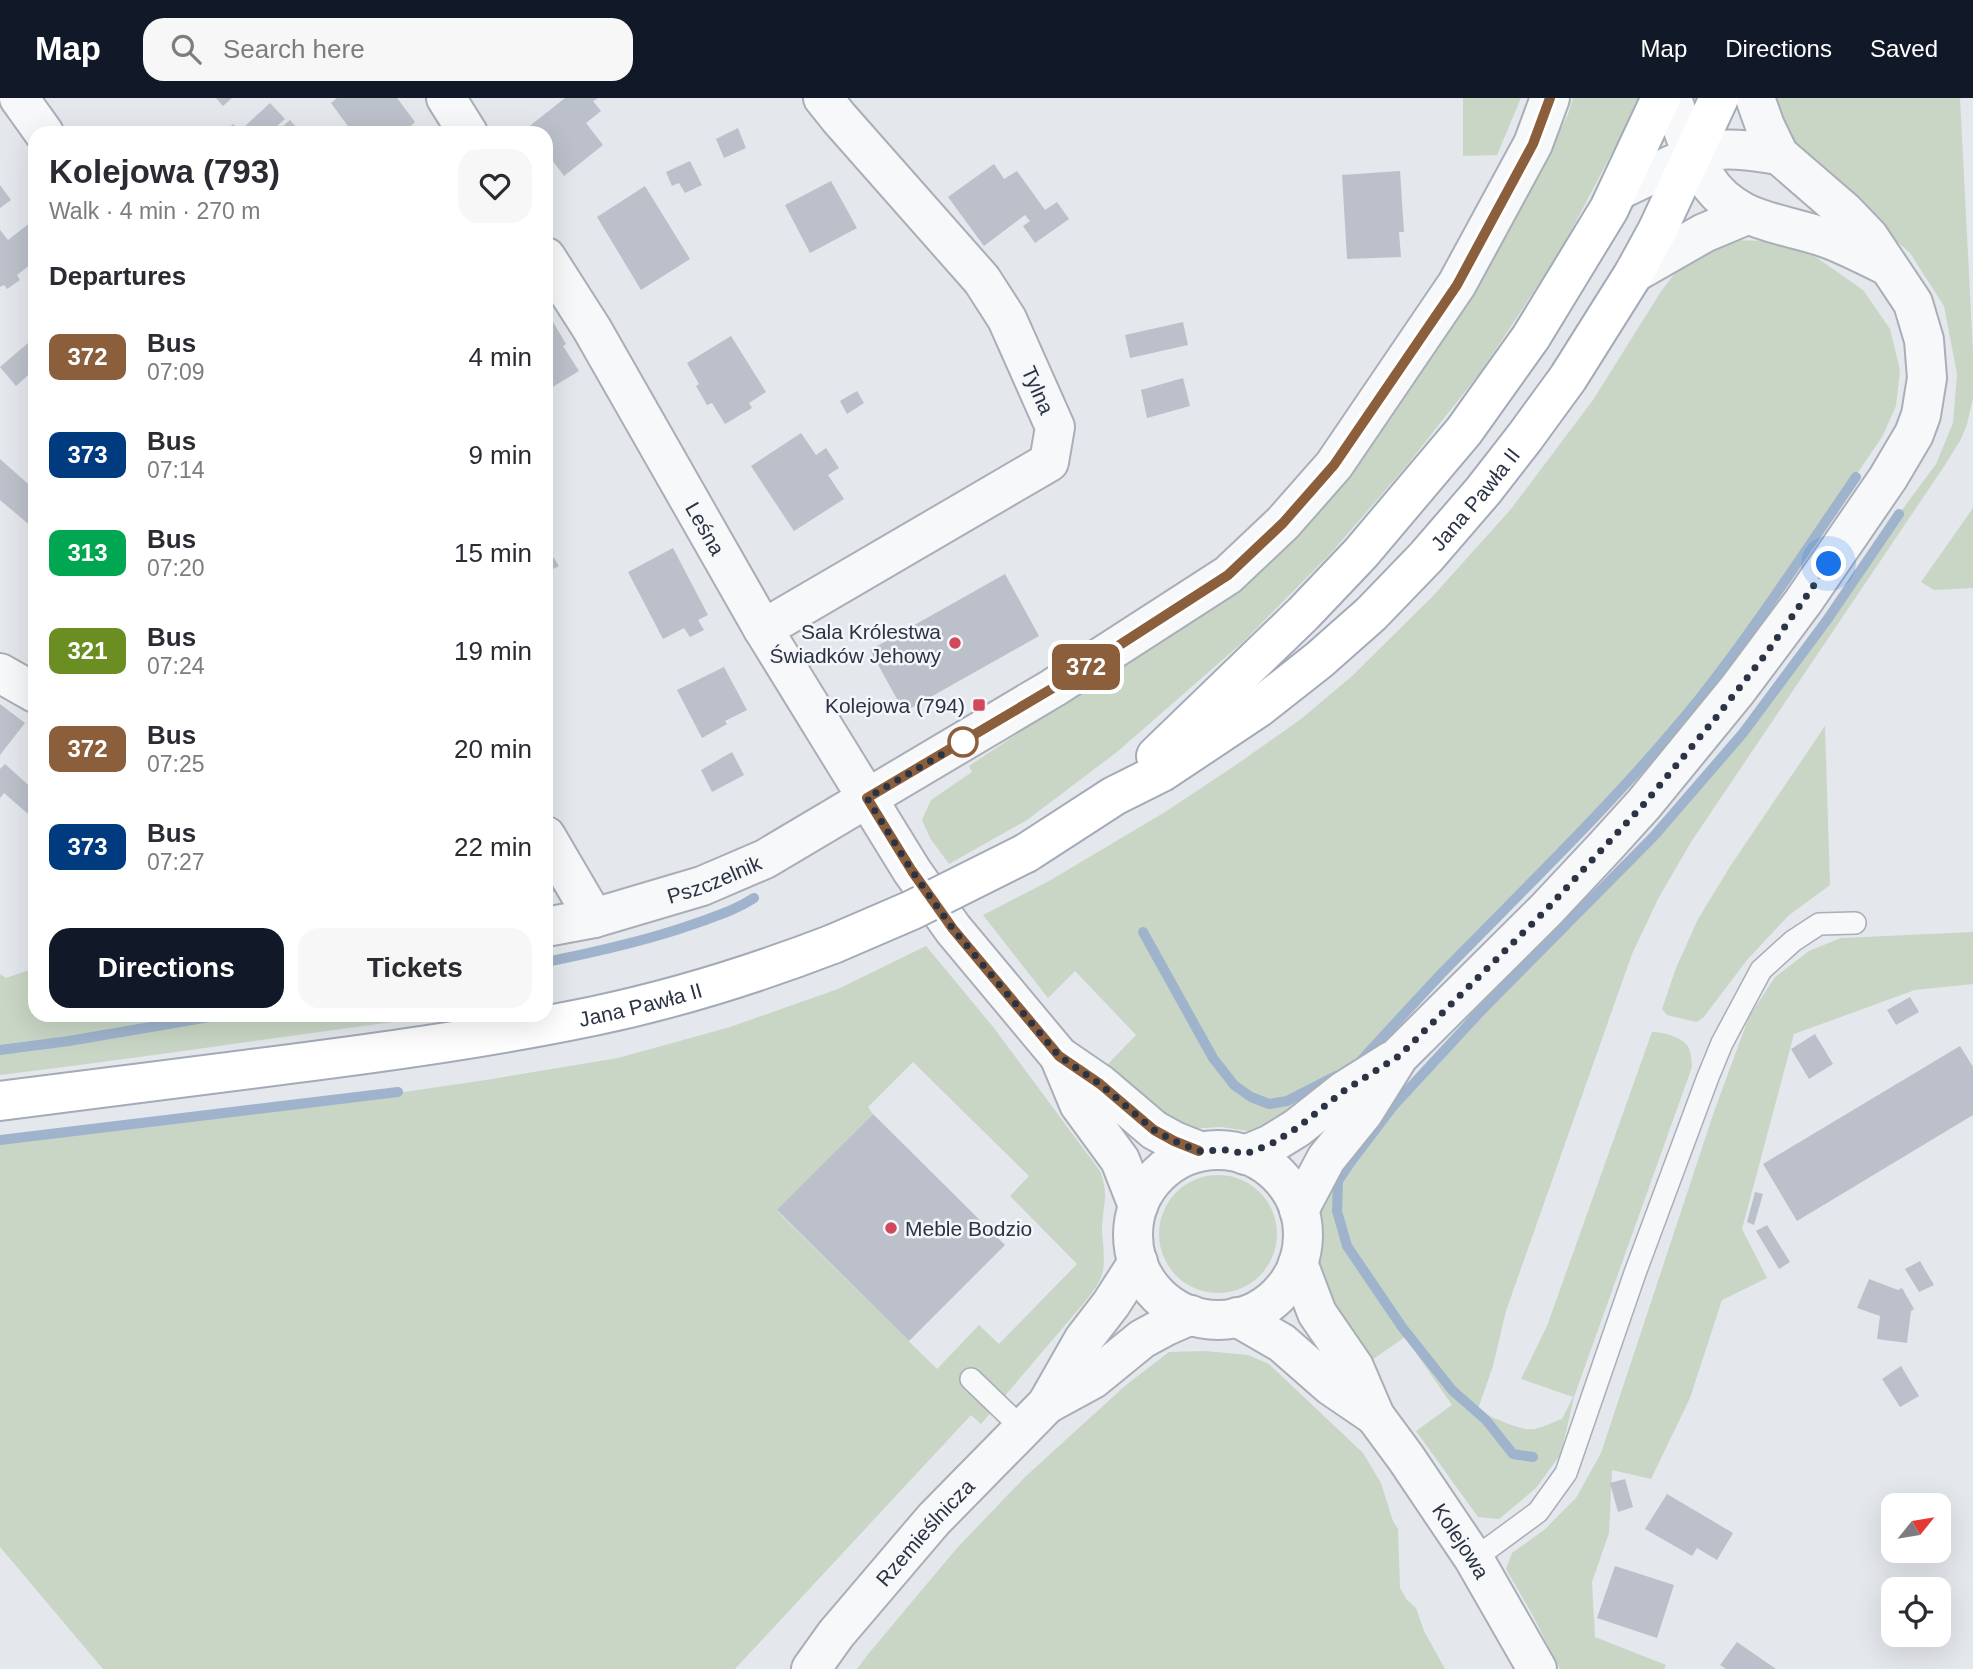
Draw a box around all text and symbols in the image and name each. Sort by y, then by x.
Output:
search box [143,18,633,81]
text: Map [35,30,101,67]
icon: search [167,30,205,68]
text: Search here [223,34,365,64]
text: Map [1641,35,1687,62]
text: Directions [1725,35,1832,62]
text: Saved [1870,35,1938,62]
button: heart [458,149,532,223]
text: Kolejowa (793) [49,153,280,190]
text: Walk · 4 min · 270 m [49,198,260,224]
text: Departures [49,261,186,291]
text: Bus [147,328,196,358]
text: 4 min [468,342,532,372]
text: 372 [67,343,108,370]
text: 07:09 [147,359,205,385]
street label: Tylna [1017,362,1059,418]
text: Bus [147,426,196,456]
text: 9 min [468,440,532,470]
text: 373 [67,441,108,468]
street label: Jana Pawła II [1426,443,1524,555]
text: 07:14 [147,457,205,483]
street label: Leśna [682,498,730,559]
text: Bus [147,524,196,554]
text: 15 min [454,538,532,568]
text: 313 [67,539,108,566]
your location [1811,546,1846,581]
text: 07:20 [147,555,205,581]
place label: Sala Królestwa Świadków Jehowy [769,620,941,667]
text: Bus [147,622,196,652]
marker: Sala Królestwa Świadków Jehowy [947,635,963,651]
text: 19 min [454,636,532,666]
text: 321 [67,637,108,664]
line badge: 372 [1046,644,1126,690]
text: 07:24 [147,653,205,679]
text: 372 [1066,653,1106,680]
place label: Kolejowa (794) [825,694,965,717]
marker: Kolejowa (794) [971,697,987,713]
text: Bus [147,720,196,750]
unlabelled marker [948,727,978,757]
text: 20 min [454,734,532,764]
text: 372 [67,735,108,762]
text: 07:25 [147,751,205,777]
text: Bus [147,818,196,848]
text: 22 min [454,832,532,862]
text: 373 [67,833,108,860]
text: 07:27 [147,849,205,875]
street label: Pszczelnik [664,850,765,907]
button: Directions [49,928,284,1008]
button: Tickets [298,928,532,1008]
street label: Jana Pawła II [577,978,705,1030]
place label: Meble Bodzio [905,1217,1032,1240]
marker: Meble Bodzio [883,1220,899,1236]
street label: Rzemieślnicza [871,1474,979,1590]
north arrow [1881,1493,1951,1563]
map controls [1881,1493,1951,1647]
street label: Kolejowa [1428,1499,1494,1583]
button: locate [1881,1577,1951,1647]

